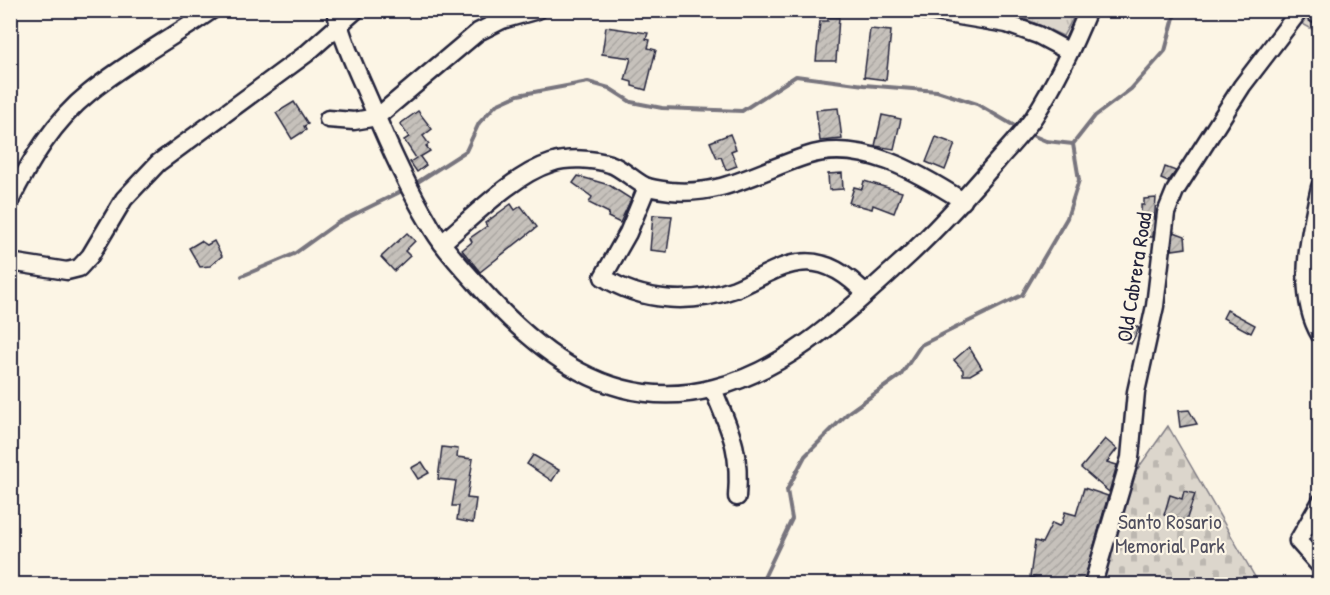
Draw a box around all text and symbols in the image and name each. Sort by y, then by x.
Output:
street label: Old Cabrera Road [1109,210,1159,344]
park label: Santo Rosario Memorial Park [1115,507,1225,560]

